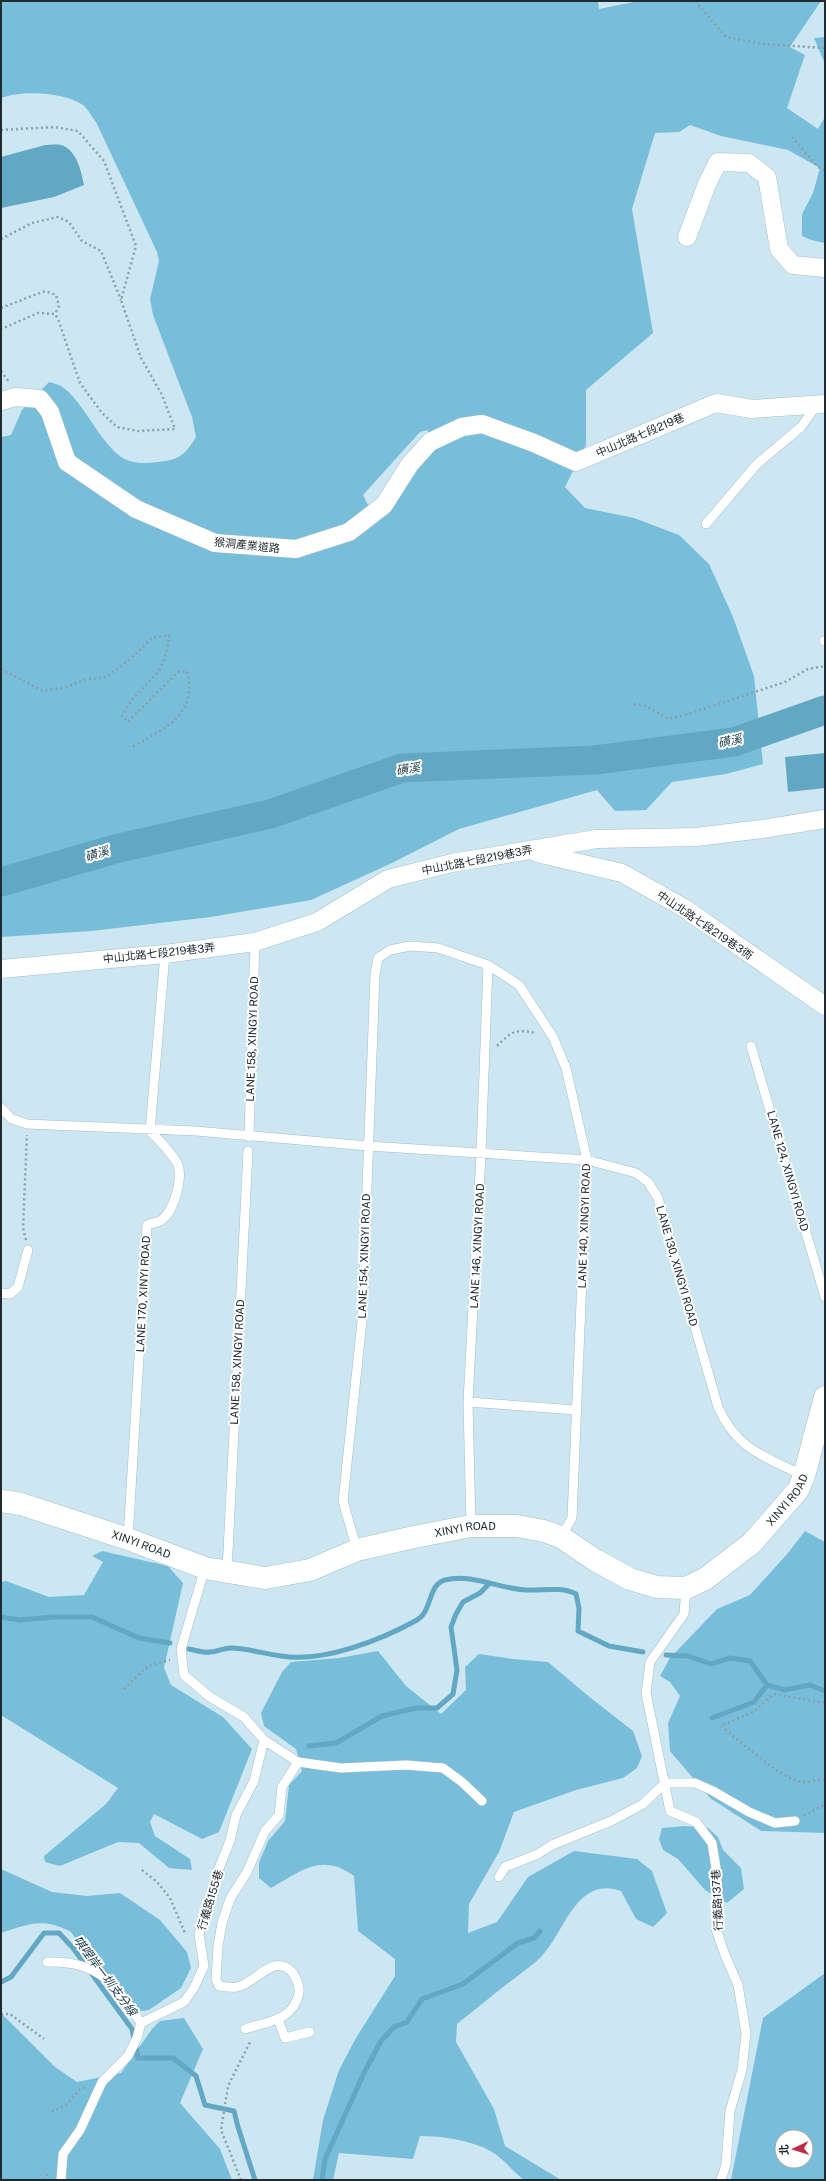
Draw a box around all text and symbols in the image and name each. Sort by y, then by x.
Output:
street label: 中山北路七段219巷 [594,411,686,459]
street label: 猴洞產業道路 [214,536,280,554]
water label: 磺溪 [717,731,745,750]
water label: 磺溪 [395,760,423,778]
water label: 磺溪 [84,843,112,864]
street label: 中山北路七段219巷3弄 [420,843,534,877]
street label: 中山北路七段219巷3衖 [655,888,755,962]
street label: 中山北路七段219巷3弄 [102,941,216,965]
street label: LANE 158, XINGYI ROAD [244,976,260,1102]
street label: LANE 124, XINGYI ROAD [765,1109,811,1233]
street label: LANE 140, XINGYI ROAD [576,1163,592,1289]
street label: LANE 146, XINGYI ROAD [468,1183,486,1309]
street label: LANE 154, XINGYI ROAD [356,1193,372,1319]
street label: LANE 130, XINGYI ROAD [654,1204,700,1328]
street label: LANE 170, XINYI ROAD [134,1235,152,1353]
street label: LANE 158, XINGYI ROAD [228,1299,246,1425]
street label: XINYI ROAD [764,1472,810,1528]
street label: XINYI ROAD [433,1520,496,1539]
street label: XINYI ROAD [110,1528,173,1561]
street label: 行義路155巷 [195,1868,225,1932]
street label: 行義路137巷 [709,1869,725,1931]
water label: 唭哩岸一圳支分線 [71,1933,141,2020]
north arrow [774,2129,814,2169]
text: 北 [778,2144,790,2156]

